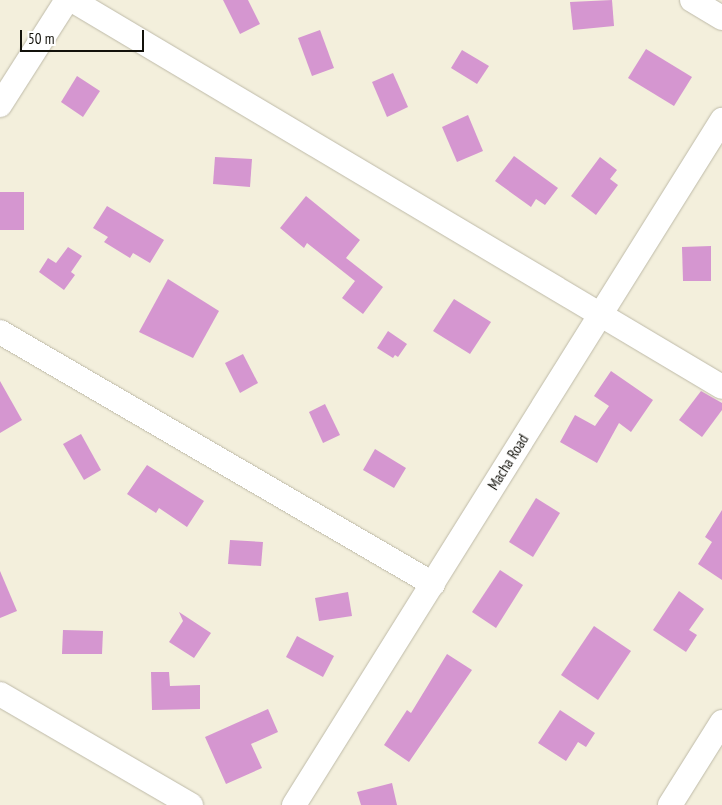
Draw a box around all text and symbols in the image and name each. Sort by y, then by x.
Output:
scale bar [22,20,146,52]
text: 50 m [28,29,54,48]
street label: Macha Road [484,431,532,493]

